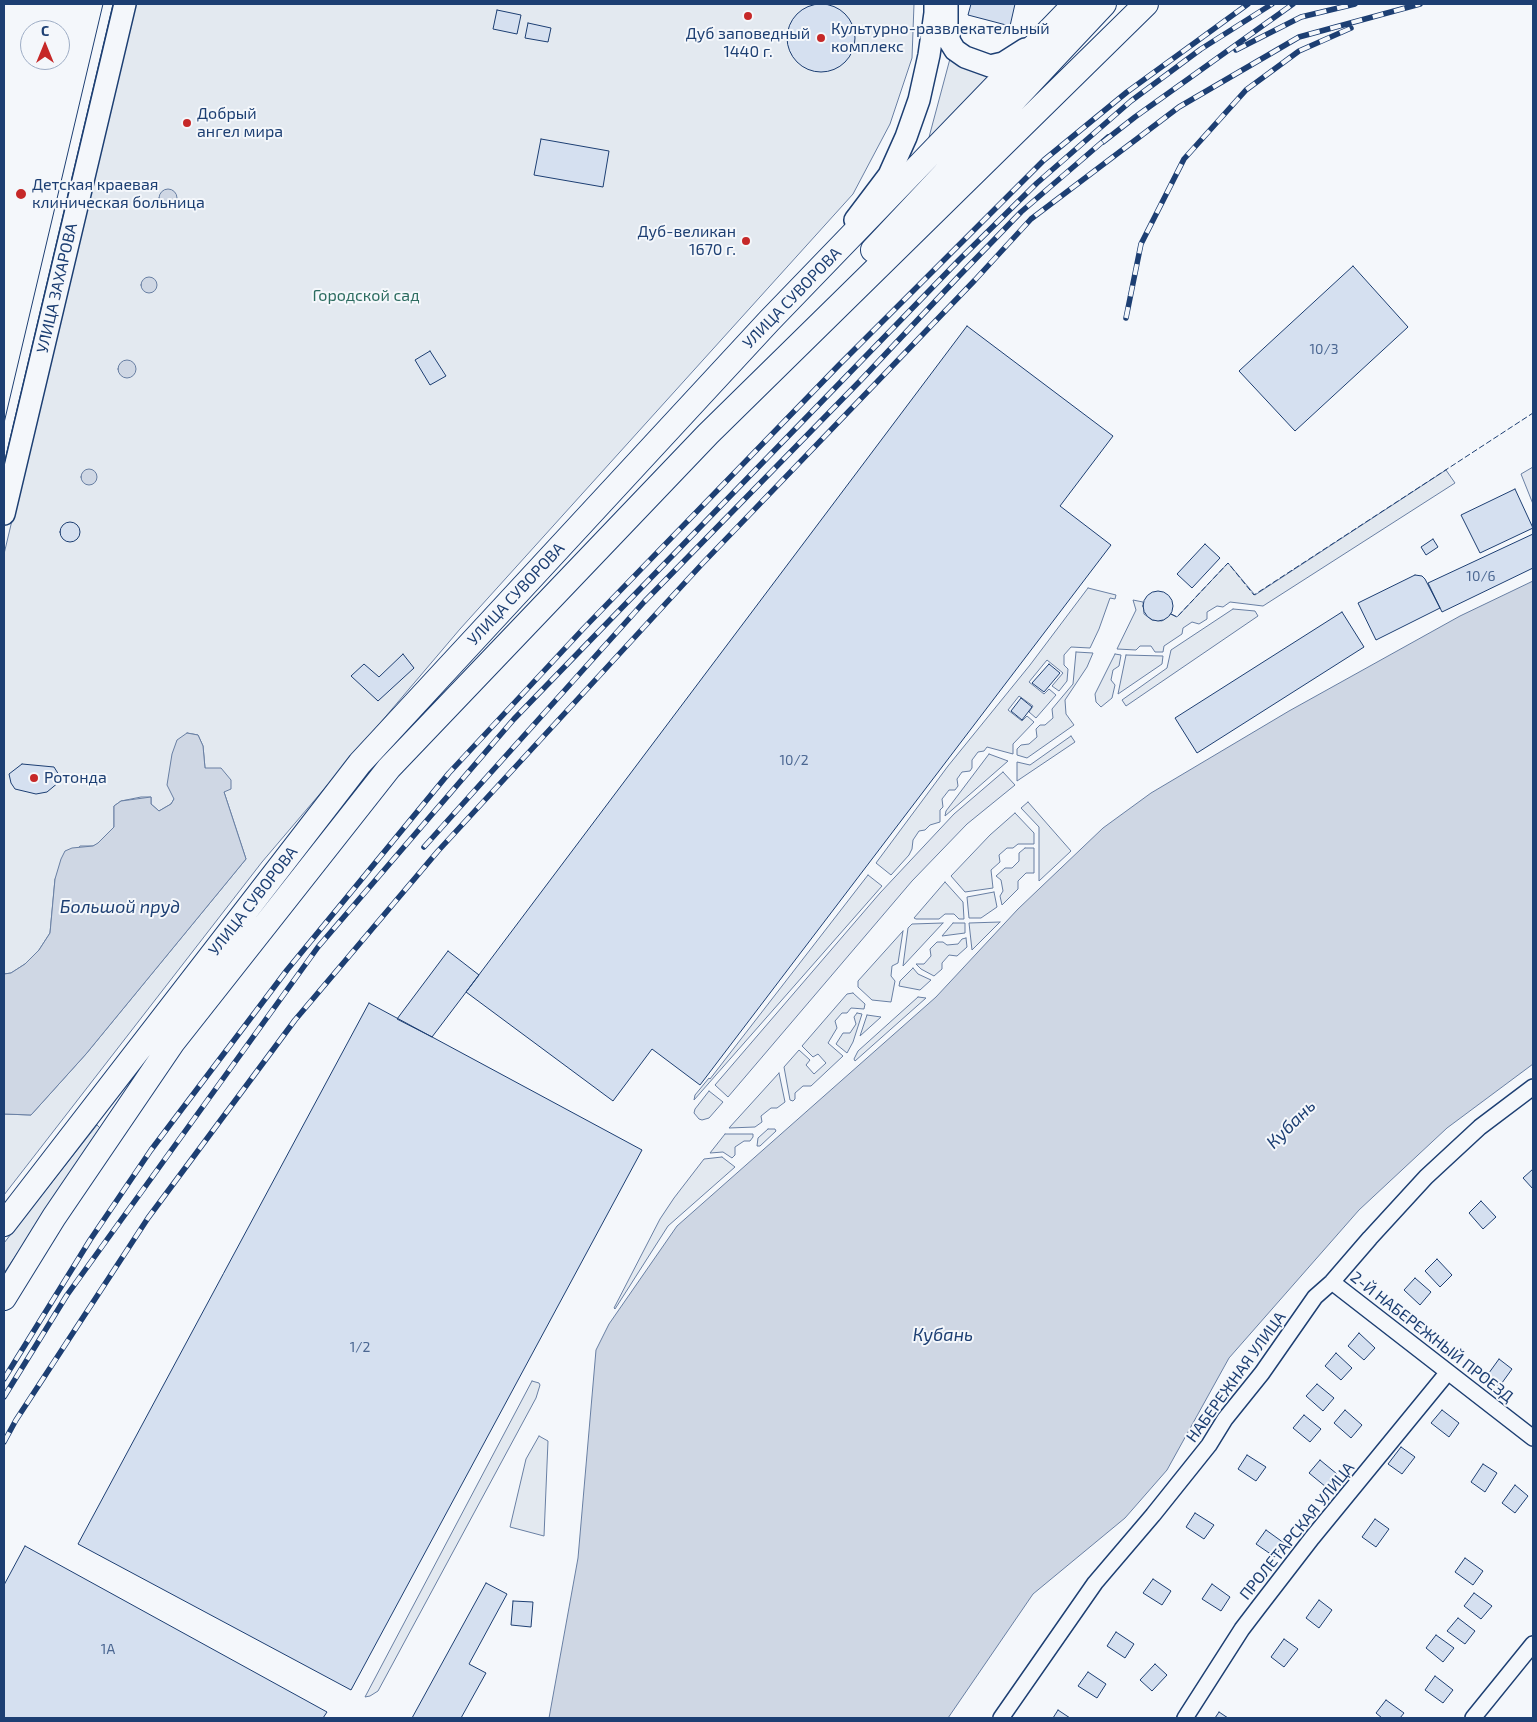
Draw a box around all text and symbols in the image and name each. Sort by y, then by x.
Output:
marker: Дуб заповедный 1440 г. [742,10,754,22]
place label: Культурно-развлекательный комплекс [831,19,1050,57]
north arrow [20,20,70,70]
text: С [41,22,49,39]
place label: Дуб заповедный 1440 г. [686,24,810,62]
marker: Культурно-развлекательный комплекс [815,32,827,44]
place label: Добрый ангел мира [197,104,283,142]
marker: Добрый ангел мира [181,117,193,129]
place label: Детская краевая клиническая больница [32,175,205,213]
marker: Детская краевая клиническая больница [14,187,28,201]
street label: УЛИЦА ЗАХАРОВА [33,221,81,355]
place label: Дуб-великан 1670 г. [638,222,736,260]
marker: Дуб-великан 1670 г. [740,235,752,247]
street label: УЛИЦА СУВОРОВА [739,243,845,353]
park label: Городской сад [312,286,420,306]
house number: 10/3 [1309,341,1339,357]
street label: УЛИЦА СУВОРОВА [464,539,568,649]
house number: 10/6 [1466,568,1496,584]
house number: 10/2 [779,752,809,768]
place label: Ротонда [44,768,107,788]
marker: Ротонда [28,772,40,784]
street label: УЛИЦА СУВОРОВА [204,843,302,959]
water label: Большой пруд [60,896,180,918]
water label: Кубань [1262,1095,1320,1153]
street label: 2-Й НАБЕРЕЖНЫЙ ПРОЕЗД [1347,1267,1517,1407]
street label: НАБЕРЕЖНАЯ УЛИЦА [1182,1308,1290,1446]
water label: Кубань [913,1324,973,1346]
house number: 1/2 [350,1339,370,1355]
street label: ПРОЛЕТАРСКАЯ УЛИЦА [1236,1458,1358,1604]
house number: 1А [101,1641,115,1657]

